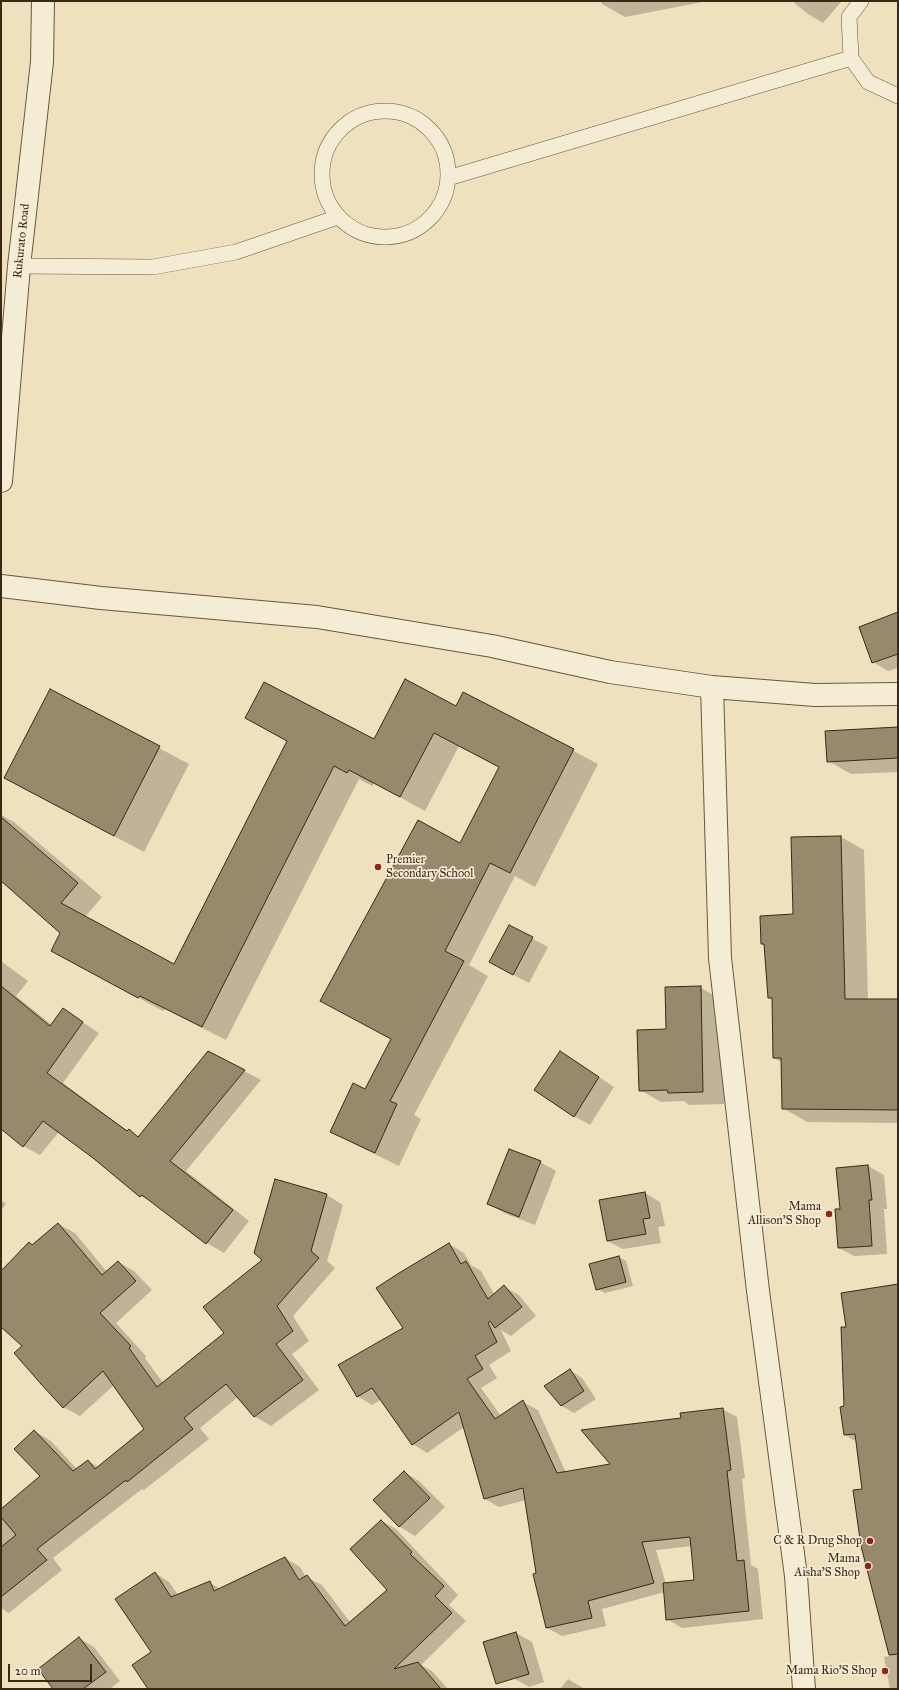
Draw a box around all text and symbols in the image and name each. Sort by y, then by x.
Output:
street label: Rukurato Road [11,203,33,279]
place label: Premier Secondary School [386,853,473,881]
marker: Premier Secondary School [373,862,383,872]
place label: Mama Allison'S Shop [748,1200,821,1228]
marker: Mama Allison'S Shop [824,1209,834,1219]
place label: C & R Drug Shop [773,1534,862,1548]
marker: C & R Drug Shop [865,1536,875,1546]
place label: Mama Aisha'S Shop [794,1552,860,1580]
marker: Mama Aisha'S Shop [863,1561,873,1571]
scale bar [10,1656,94,1682]
text: 20 m [15,1664,41,1678]
place label: Mama Rio'S Shop [786,1664,877,1678]
marker: Mama Rio'S Shop [880,1666,890,1676]

